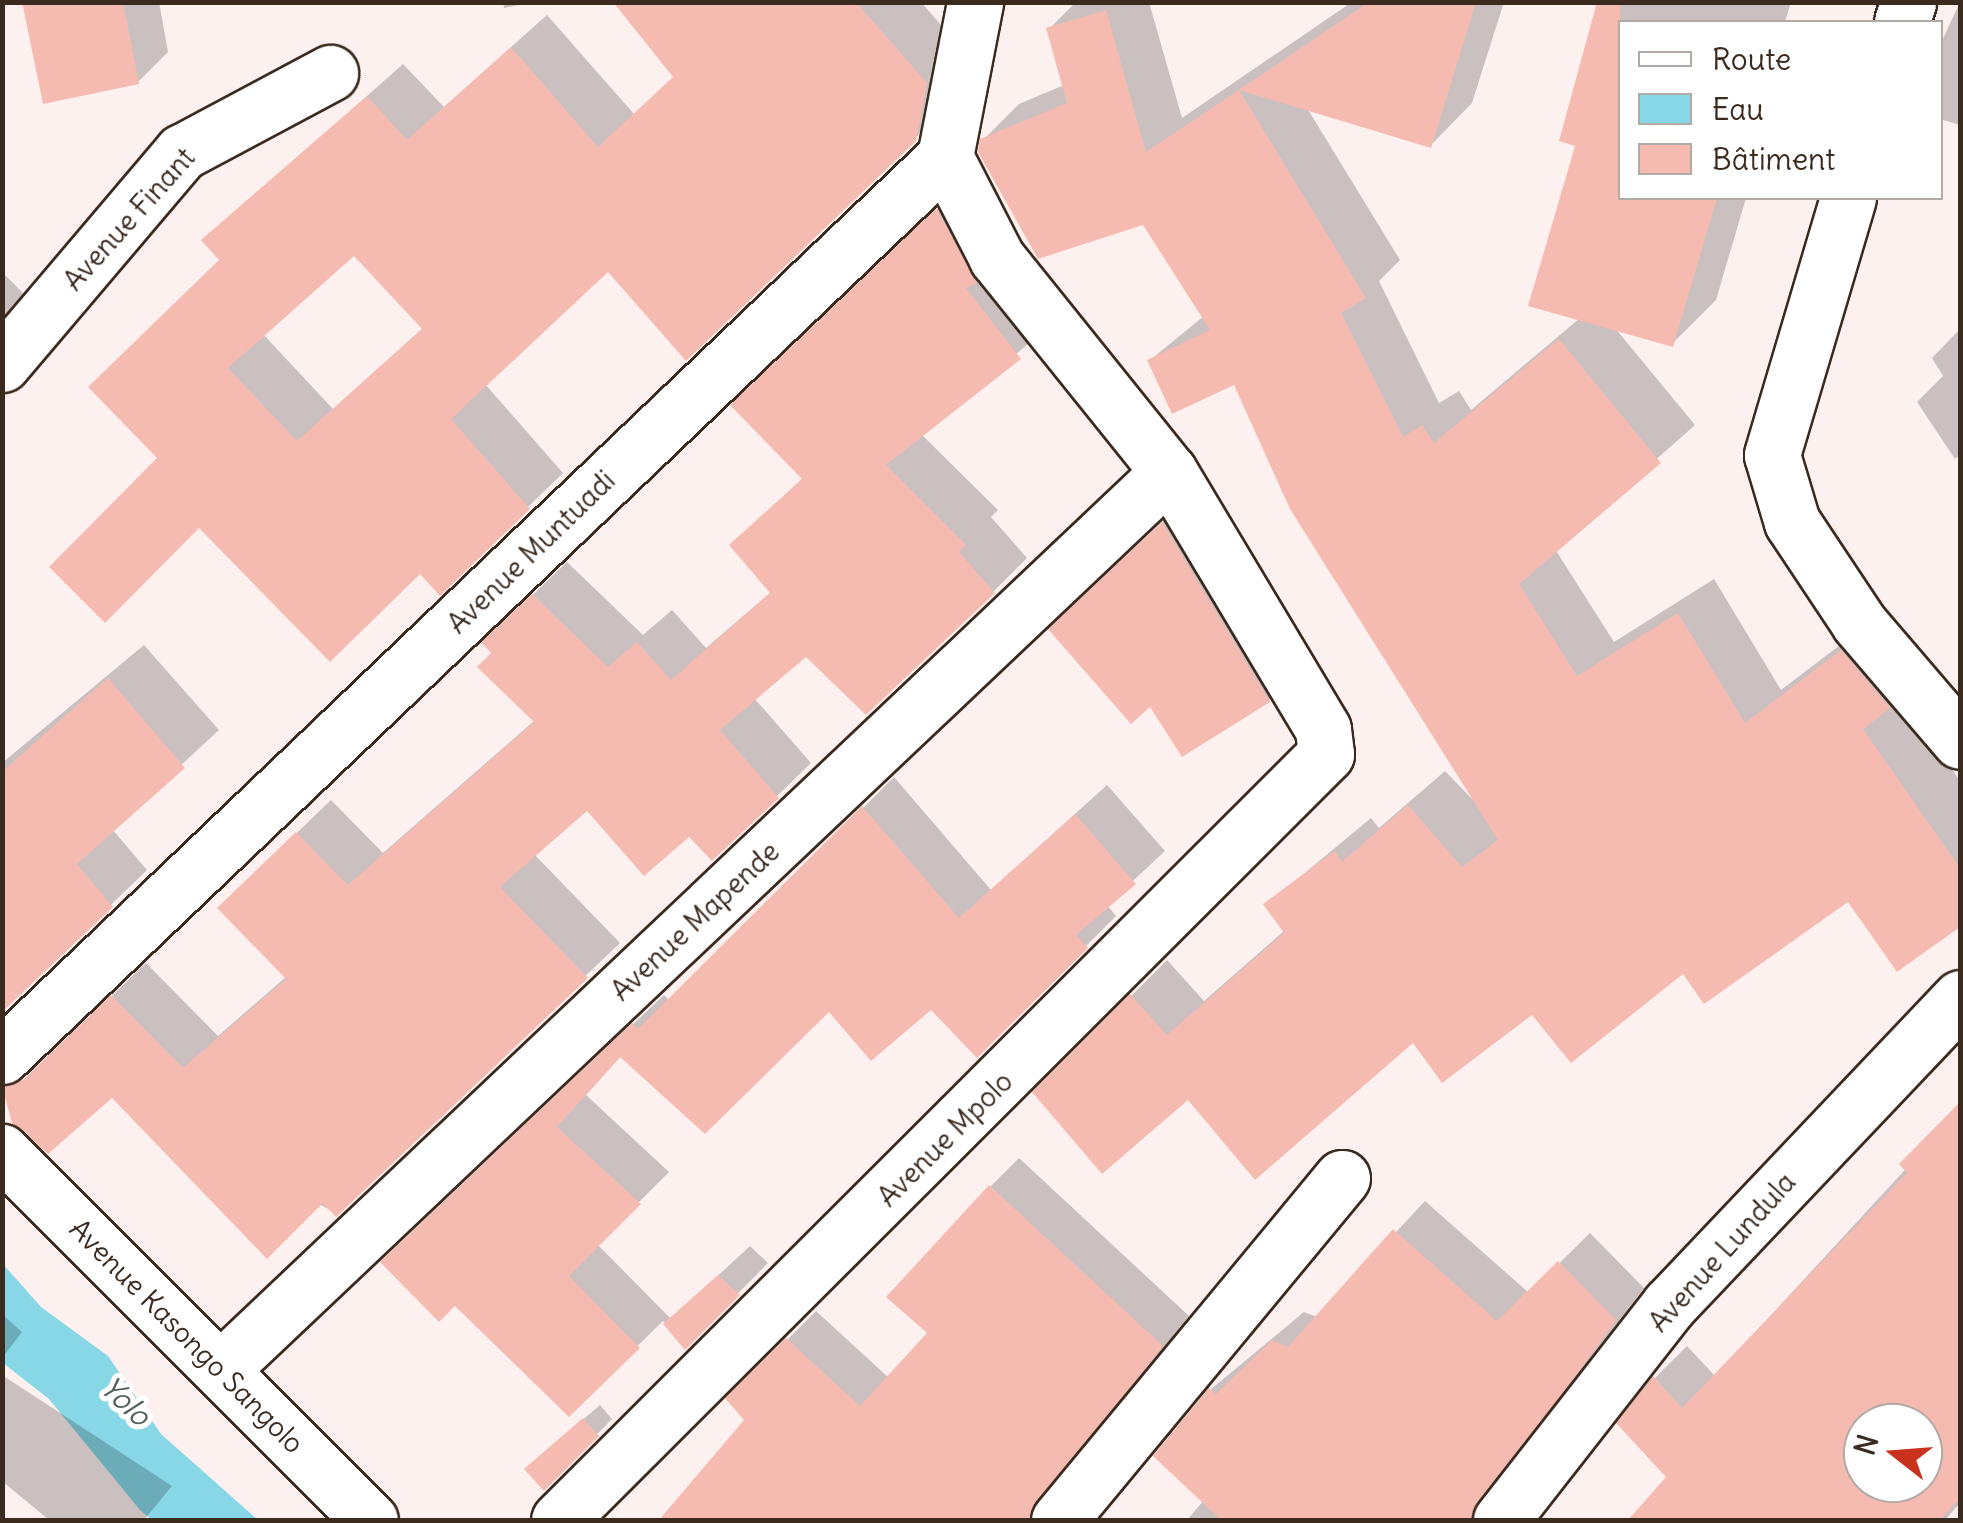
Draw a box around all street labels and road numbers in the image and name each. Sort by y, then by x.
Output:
street label: Avenue Finant [56,141,202,297]
street label: Avenue Muntuadi [440,464,622,640]
street label: Avenue Mapende [604,834,786,1008]
street label: Avenue Mpolo [871,1065,1019,1213]
street label: Avenue Lundula [1642,1165,1802,1339]
street label: Avenue Kasongo Sangolo [63,1212,311,1460]

